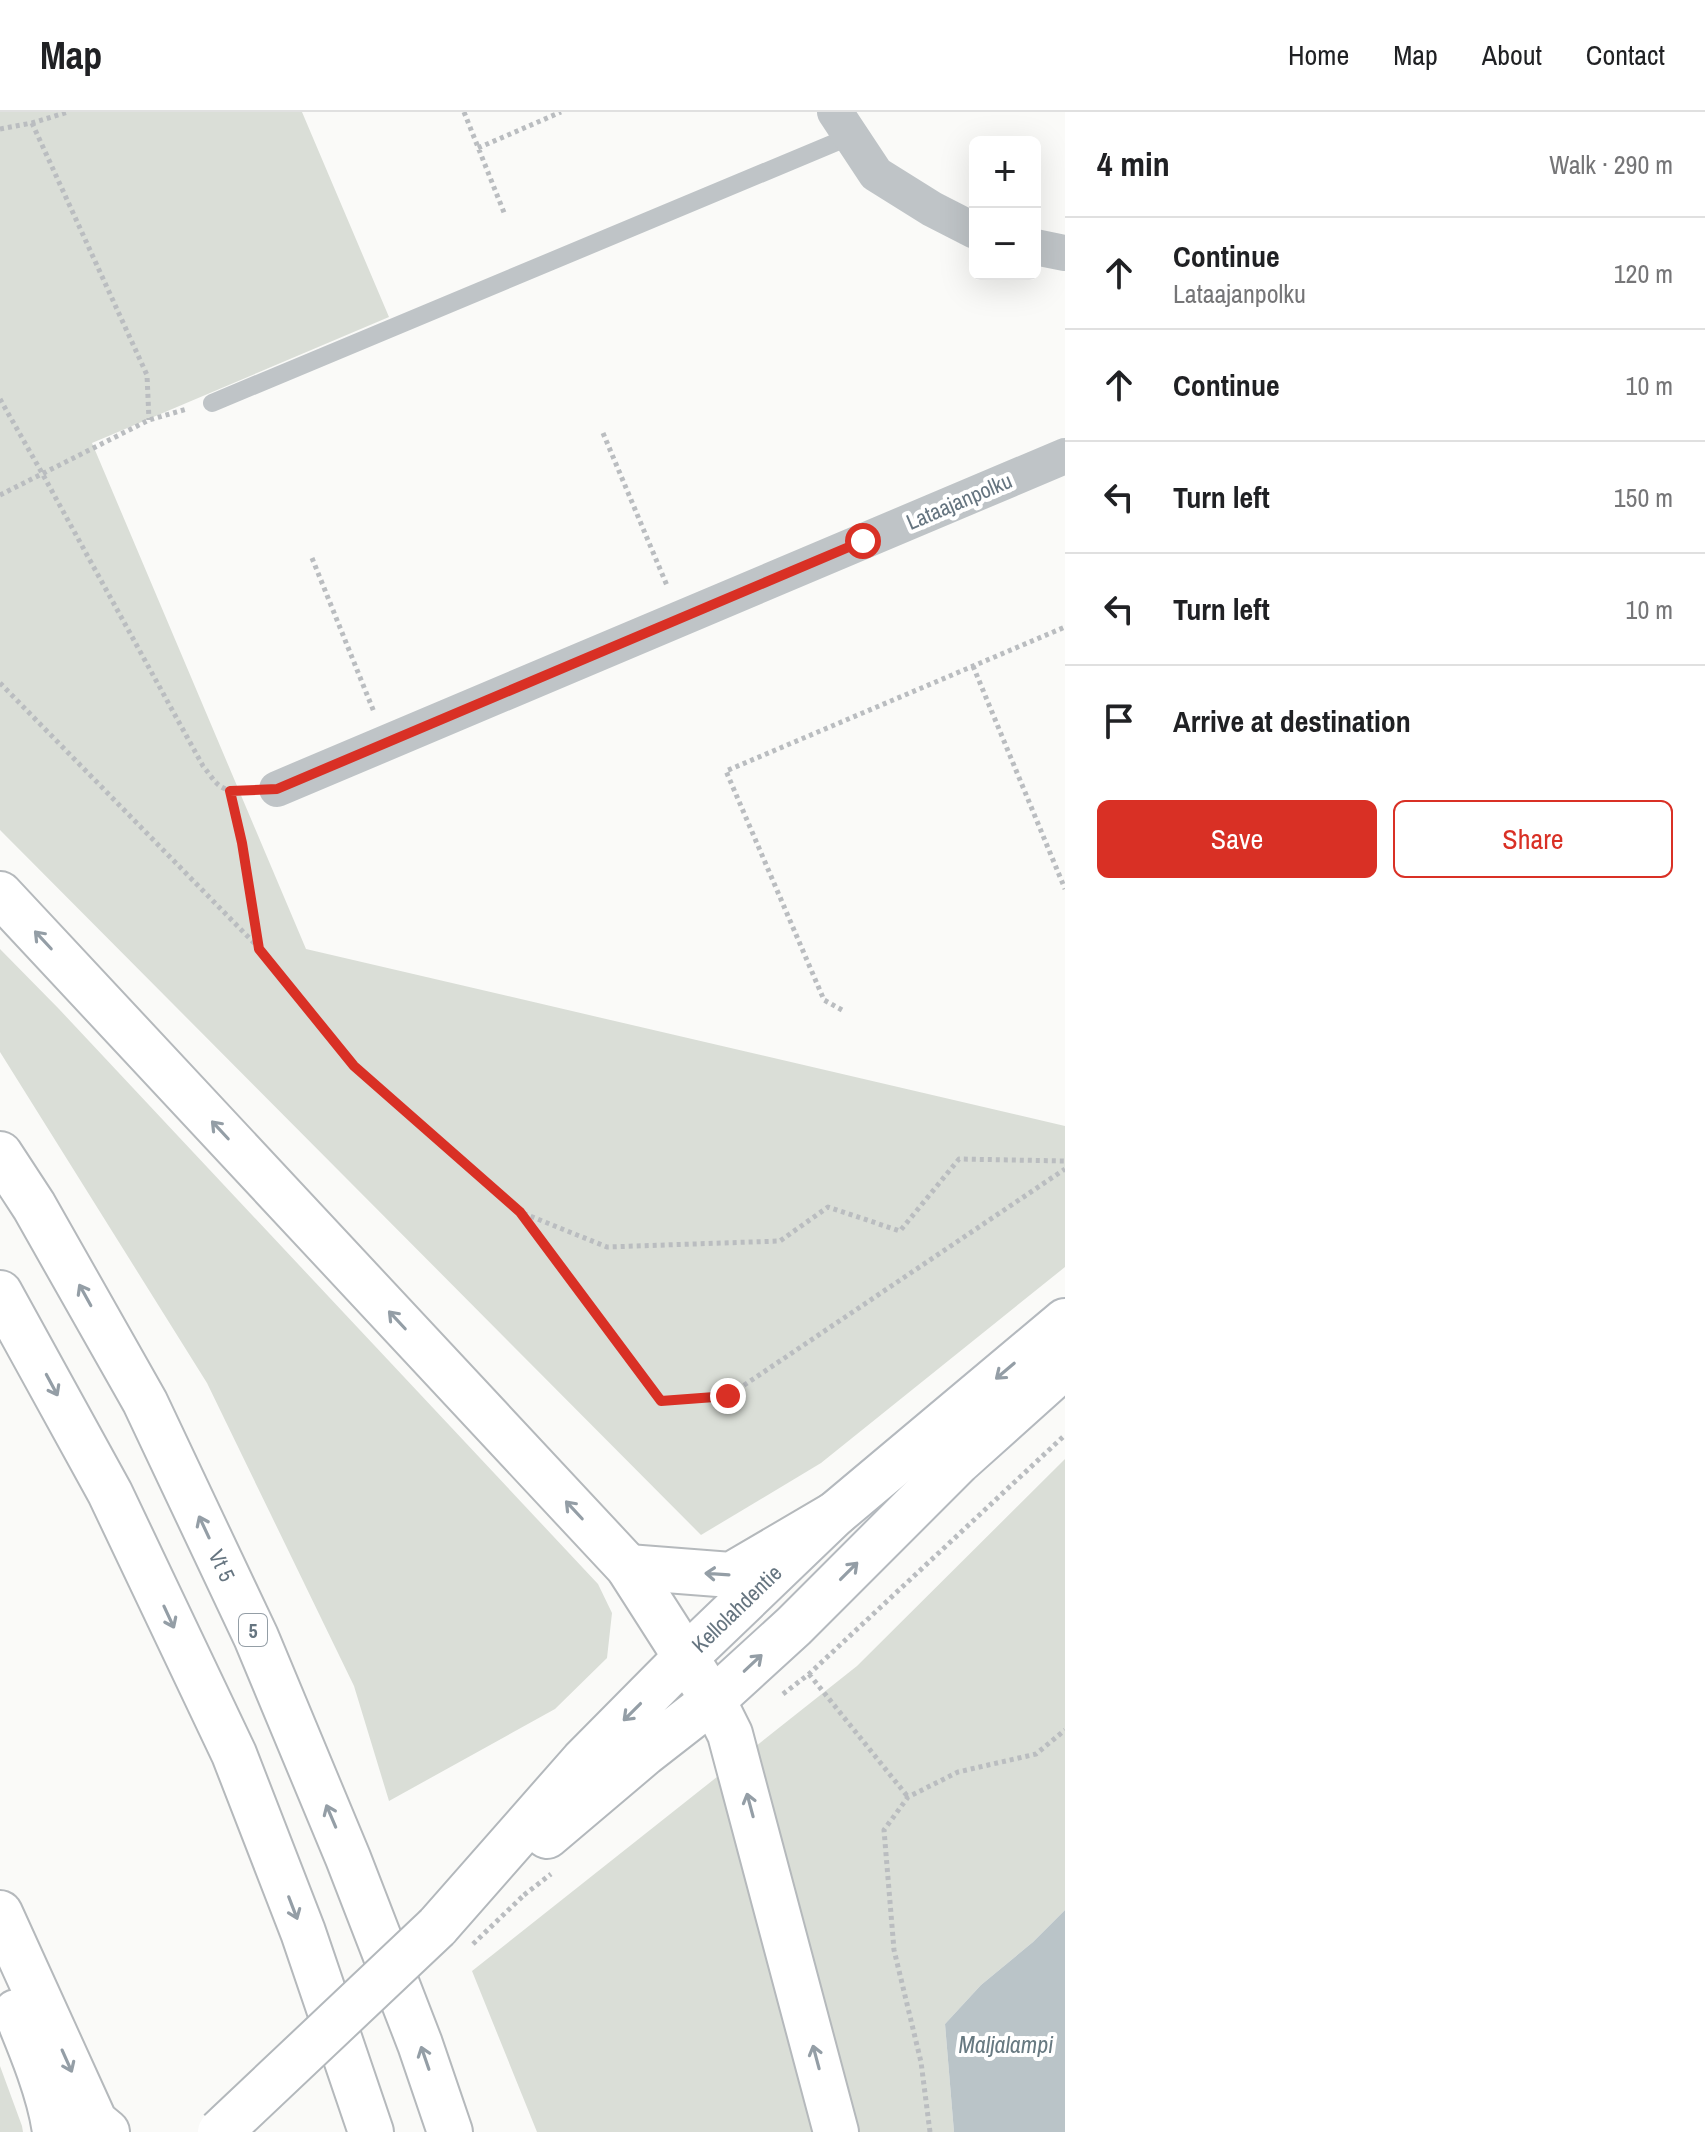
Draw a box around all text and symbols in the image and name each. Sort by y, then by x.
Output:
text: Map [40,30,102,81]
text: Home [1288,36,1349,74]
text: Map [1393,36,1438,74]
text: About [1482,36,1542,74]
text: Contact [1586,36,1665,74]
map controls [969,136,1041,280]
button: + [969,136,1041,208]
text: 4 min [1097,141,1170,187]
text: Walk · 290 m [1549,147,1673,182]
button: − [969,208,1041,280]
text: Continue [1173,236,1280,276]
icon: ahead [1097,251,1141,295]
text: 120 m [1614,256,1673,291]
text: Lataajanpolku [1173,276,1306,311]
icon: ahead [1097,363,1141,407]
text: Continue [1173,365,1280,405]
text: 10 m [1626,368,1673,403]
street label: Lataajanpolku [901,465,1017,537]
icon: left [1097,475,1141,519]
text: Turn left [1173,477,1270,517]
text: 150 m [1614,480,1673,515]
route start [845,523,881,559]
icon: left [1097,587,1141,631]
text: Turn left [1173,589,1270,629]
text: 10 m [1626,592,1673,627]
icon: arrive [1097,699,1141,743]
text: Arrive at destination [1173,701,1411,741]
button: Save [1097,800,1377,878]
button: Share [1393,800,1673,878]
one-way arrow [33,930,52,950]
one-way arrow [210,1120,229,1140]
one-way arrow [77,1284,92,1308]
one-way arrow [388,1310,407,1330]
one-way arrow [996,1362,1016,1380]
one-way arrow [44,1373,60,1397]
route end [710,1378,746,1414]
one-way arrow [566,1501,584,1521]
one-way arrow [196,1515,211,1539]
street label: Vt 5 [202,1544,243,1586]
street label: Kellolahdentie [685,1558,788,1659]
one-way arrow [839,1561,859,1580]
one-way arrow [704,1566,731,1581]
one-way arrow [162,1605,177,1629]
road number: 5 [239,1614,267,1646]
one-way arrow [743,1654,763,1672]
one-way arrow [622,1702,641,1722]
one-way arrow [741,1793,756,1819]
one-way arrow [322,1804,337,1829]
one-way arrow [287,1895,301,1919]
water label: Maljalampi [958,2028,1054,2060]
one-way arrow [808,2044,823,2070]
one-way arrow [416,2046,431,2071]
one-way arrow [60,2048,75,2072]

